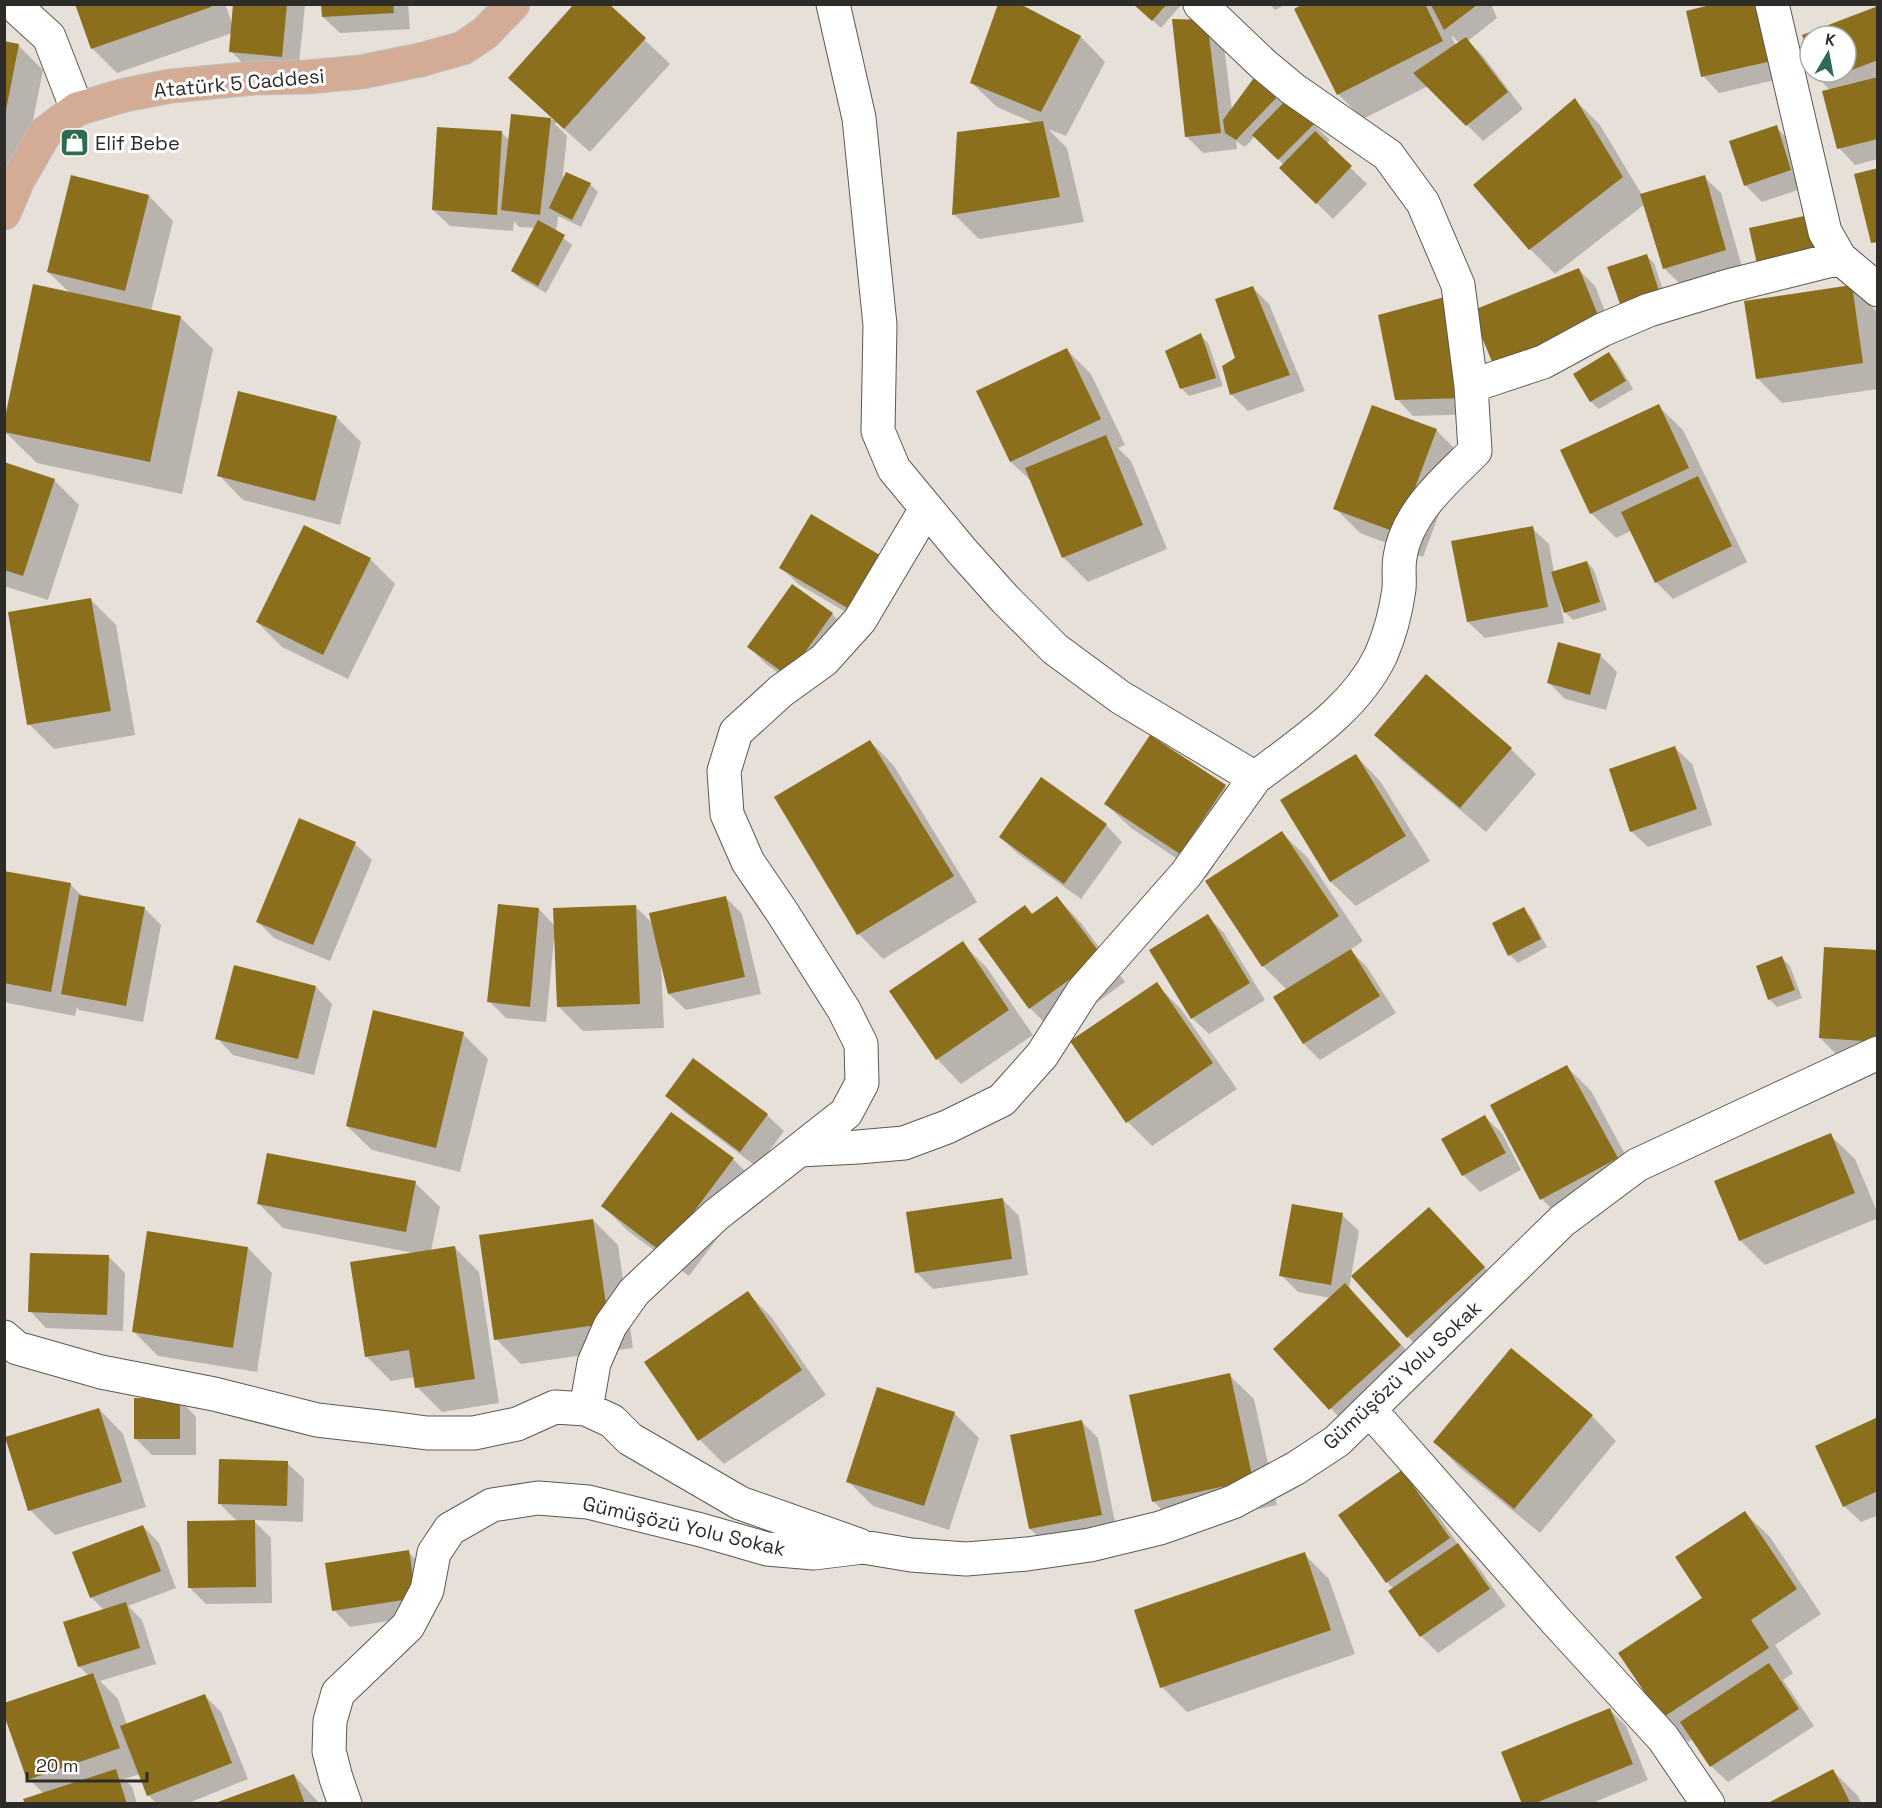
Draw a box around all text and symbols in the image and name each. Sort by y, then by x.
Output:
north arrow [1798,24,1858,84]
text: K [1824,29,1837,51]
street label: Atatürk 5 Caddesi [153,63,325,103]
shop icon: Elif Bebe [58,127,90,159]
place label: Elif Bebe [95,130,180,156]
street label: Gümüşözü Yolu Sokak [1317,1295,1487,1455]
street label: Gümüşözü Yolu Sokak [580,1490,788,1562]
scale bar [27,1745,147,1783]
text: 20 m [36,1754,79,1777]

